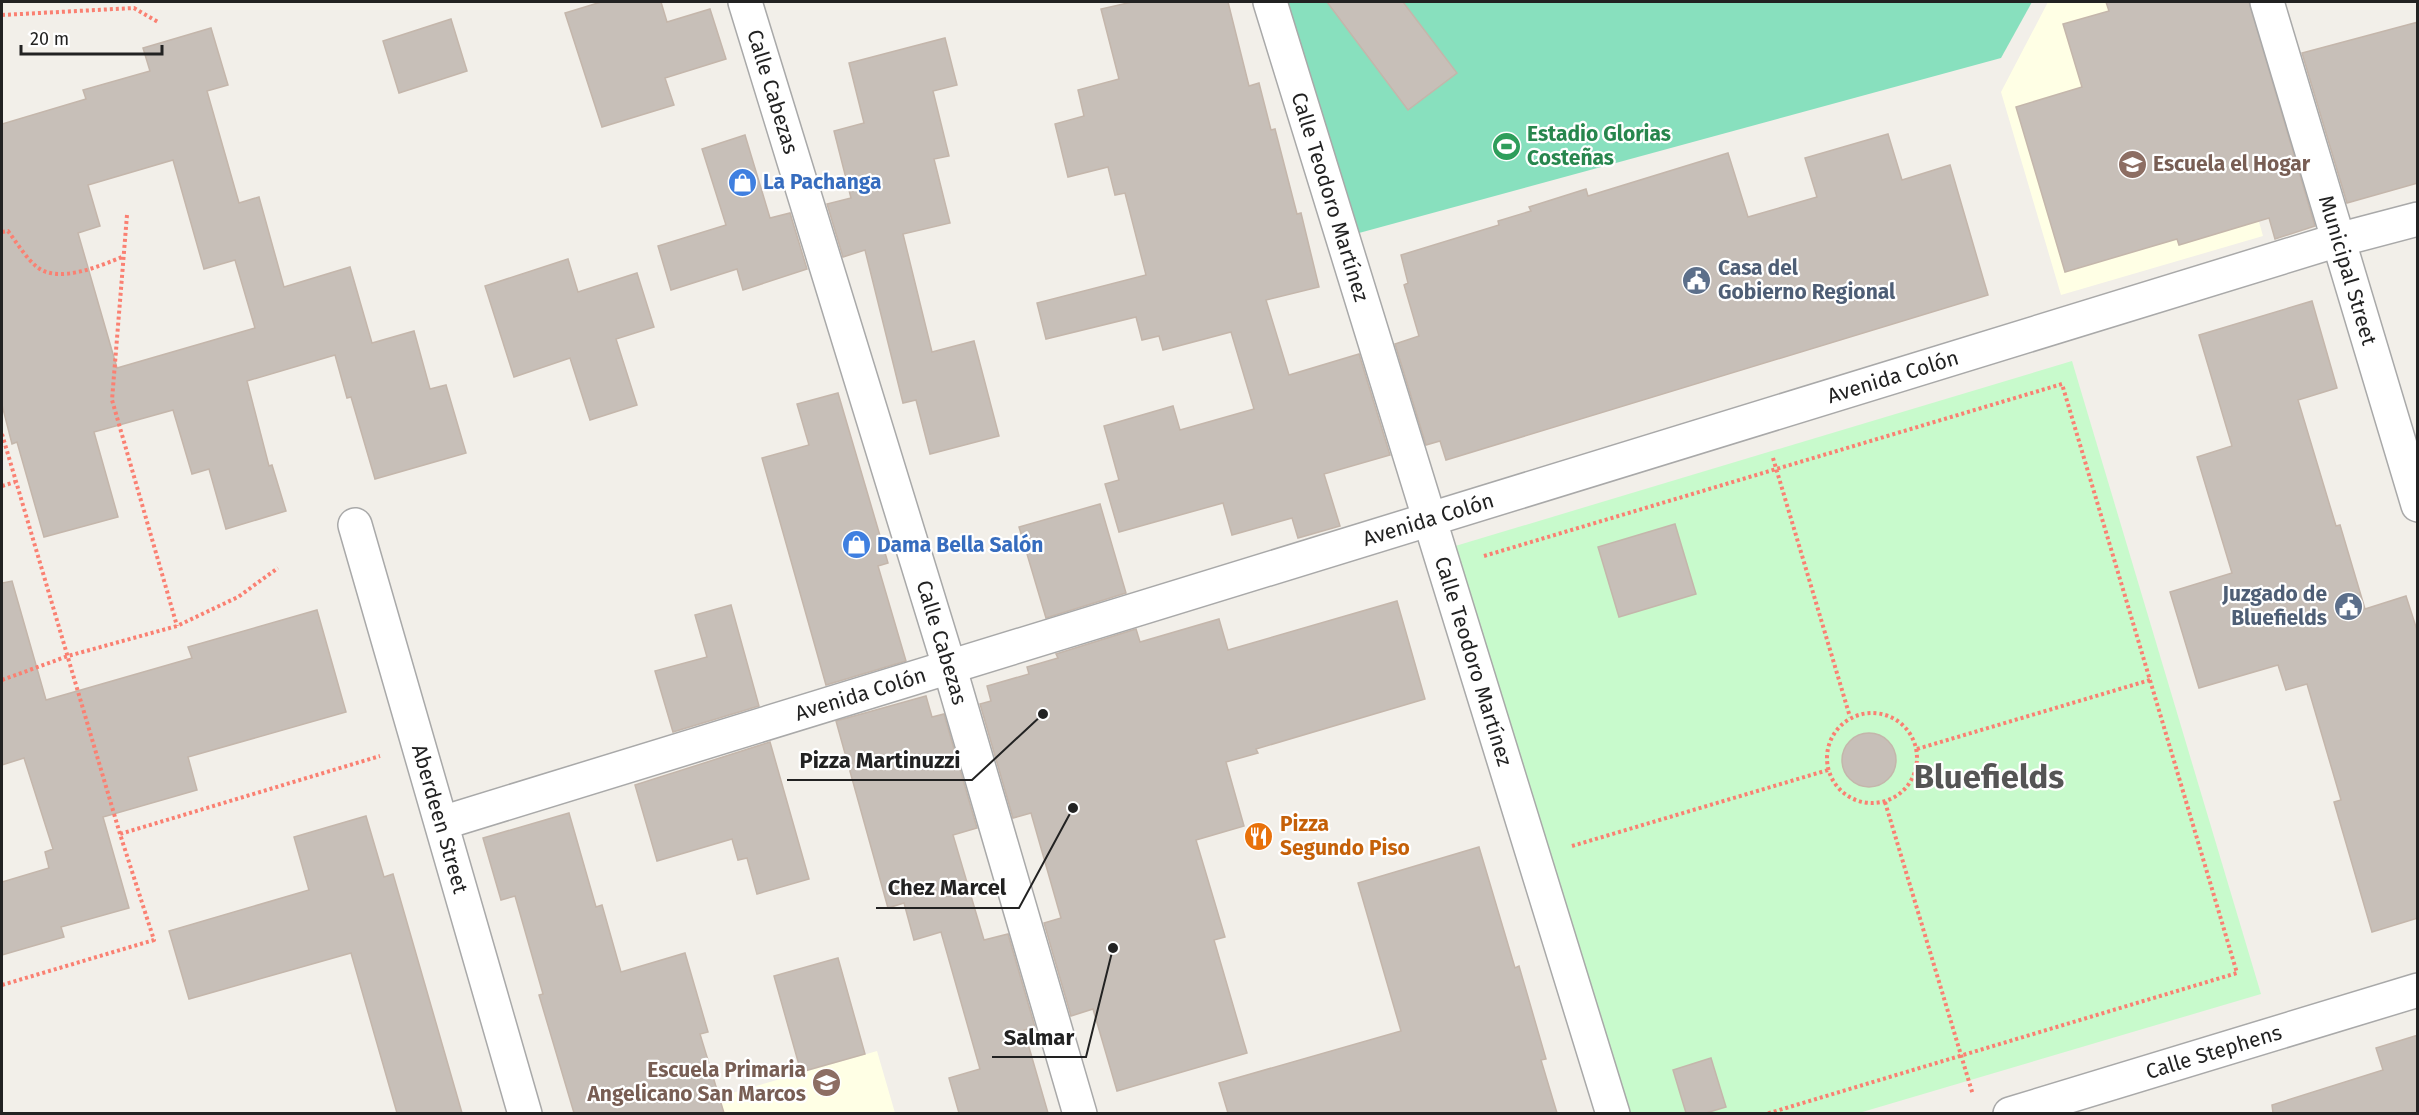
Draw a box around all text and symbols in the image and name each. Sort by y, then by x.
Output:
scale bar [21,18,162,56]
street label: Calle Cabezas [741,27,804,157]
text: 20 m [30,28,69,50]
street label: Calle Teodoro Martínez [1286,89,1375,305]
place label: Estadio Glorias Costeñas [1527,121,1671,171]
sports icon: Estadio Glorias Costeñas [1490,130,1522,162]
school or university icon: Escuela el Hogar [2116,148,2148,180]
place label: Escuela el Hogar [2153,151,2311,177]
shop icon: La Pachanga [726,166,758,198]
place label: La Pachanga [763,169,881,195]
street label: Municipal Street [2313,192,2382,349]
place label: Casa del Gobierno Regional [1718,255,1896,305]
public building icon: Casa del Gobierno Regional [1681,264,1713,296]
street label: Avenida Colón [1824,344,1962,409]
street label: Avenida Colón [1360,487,1497,552]
shop icon: Dama Bella Salón [840,529,872,561]
place label: Dama Bella Salón [877,532,1043,558]
street label: Calle Teodoro Martínez [1429,553,1518,769]
street label: Calle Cabezas [910,577,973,708]
place label: Juzgado de Bluefields [2221,581,2327,631]
public building icon: Juzgado de Bluefields [2332,590,2364,622]
street label: Avenida Colón [792,662,929,727]
callout: Pizza Martinuzzi [787,740,972,780]
street label: Aberdeen Street [406,741,474,897]
text: Pizza Martinuzzi [799,747,961,774]
district label: Bluefields [1914,757,2064,797]
place label: Pizza Segundo Piso [1280,811,1410,861]
restaurant icon: Pizza Segundo Piso [1243,820,1275,852]
callout: Chez Marcel [876,868,1019,908]
text: Chez Marcel [888,874,1007,901]
callout: Salmar [992,1017,1086,1057]
street label: Calle Stephens [2143,1019,2285,1085]
text: Salmar [1004,1024,1074,1051]
place label: Escuela Primaria Angelicano San Marcos [586,1057,806,1107]
school or university icon: Escuela Primaria Angelicano San Marcos [811,1066,843,1098]

